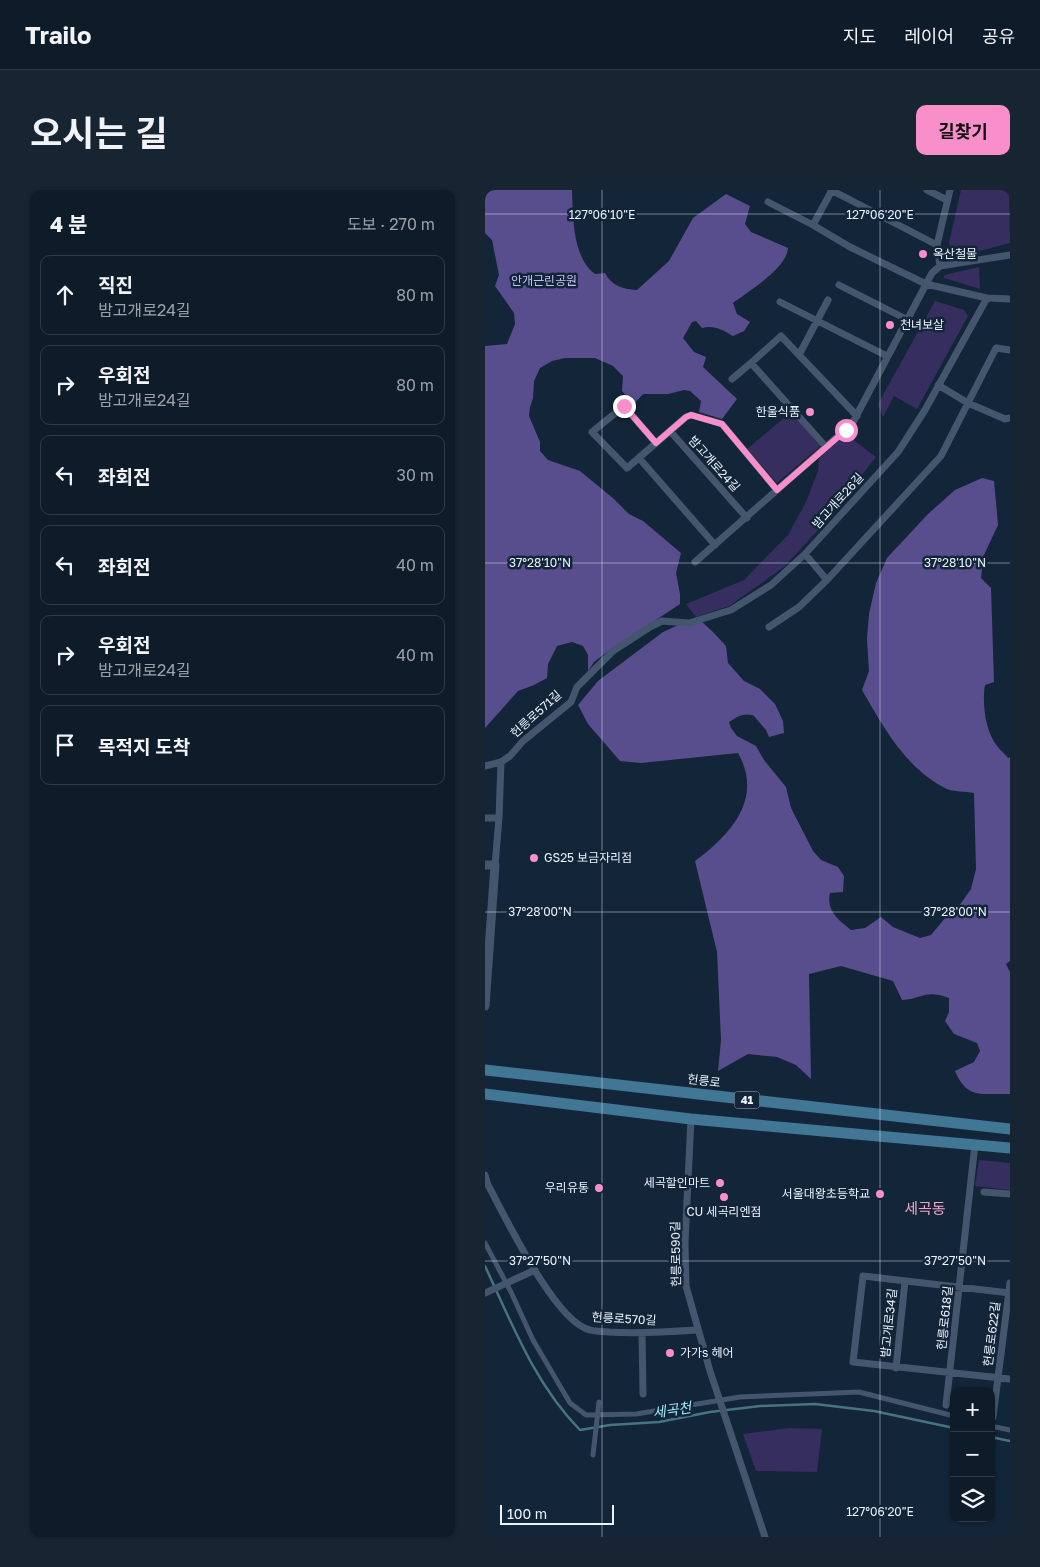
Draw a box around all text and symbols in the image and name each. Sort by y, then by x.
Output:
text: Trailo [25,20,91,49]
text: 지도 [843,25,876,47]
text: 레이어 [904,25,954,47]
text: 공유 [982,25,1015,47]
button: 길찾기 [916,105,1010,155]
text: 오시는 길 [30,112,168,154]
text: 127°06'10"E [569,207,635,222]
text: 127°06'20"E [846,207,914,222]
text: 4 분 [50,211,88,237]
text: 도보 · 270 m [347,214,435,234]
place label: 옥산철물 [933,246,977,261]
marker: 옥산철물 [917,248,929,260]
text: 직진 [98,273,133,296]
park label: 안개근린공원 [511,273,577,288]
icon: ahead [51,281,79,309]
text: 80 m [396,285,434,305]
text: 밤고개로24길 [98,300,191,320]
place label: 천녀보살 [900,317,944,332]
marker: 천녀보살 [884,319,896,331]
text: 우회전 [98,363,150,386]
icon: right [51,371,79,399]
text: 80 m [396,375,434,395]
text: 밤고개로24길 [98,390,191,410]
route end [613,395,636,418]
place label: 한울식품 [756,404,800,419]
marker: 한울식품 [804,406,816,418]
route start [835,419,858,442]
street label: 밤고개로24길 [686,433,743,495]
icon: left [51,461,79,489]
text: 좌회전 [98,465,150,488]
text: 30 m [397,465,434,485]
street label: 밤고개로26길 [809,470,866,531]
icon: left [51,551,79,579]
text: 좌회전 [98,555,150,578]
text: 40 m [396,555,434,575]
text: 37°28'10"N [509,555,571,570]
text: 37°28'10"N [924,555,986,570]
text: 우회전 [98,633,150,656]
icon: right [51,641,79,669]
text: 40 m [396,645,434,665]
text: 밤고개로24길 [98,660,191,680]
street label: 헌릉로571길 [507,687,564,740]
icon: arrive [51,731,79,759]
text: 목적지 도착 [98,735,190,758]
place label: GS25 보금자리점 [544,850,632,865]
marker: GS25 보금자리점 [528,852,540,864]
text: 37°28'00"N [508,904,572,919]
text: 37°28'00"N [923,904,987,919]
street label: 헌릉로 [687,1071,721,1090]
road number: 41 [735,1092,759,1108]
place label: 세곡할인마트 [644,1175,710,1190]
marker: 세곡할인마트 [714,1177,726,1189]
place label: 우리유통 [545,1180,589,1195]
marker: 우리유통 [593,1182,605,1194]
place label: 서울대왕초등학교 [782,1186,870,1201]
marker: 서울대왕초등학교 [874,1188,886,1200]
marker: CU 세곡리엔점 [718,1191,730,1203]
district label: 세곡동 [904,1199,946,1217]
place label: CU 세곡리엔점 [686,1204,762,1219]
street label: 헌릉로590길 [667,1221,684,1287]
text: 37°27'50"N [509,1253,571,1268]
text: 37°27'50"N [924,1253,986,1268]
street label: 헌릉로618길 [934,1285,955,1351]
street label: 밤고개로34길 [877,1288,900,1358]
street label: 헌릉로622길 [980,1301,1003,1367]
street label: 헌릉로570길 [591,1309,657,1328]
place label: 가가s 헤어 [680,1345,734,1360]
marker: 가가s 헤어 [664,1347,676,1359]
map controls [950,1387,995,1522]
button: + [950,1387,995,1432]
water label: 세곡천 [652,1398,693,1421]
button: − [950,1432,995,1477]
button: layers [950,1477,995,1522]
scale bar [500,1502,614,1525]
text: 127°06'20"E [846,1504,914,1519]
text: 100 m [507,1505,547,1522]

